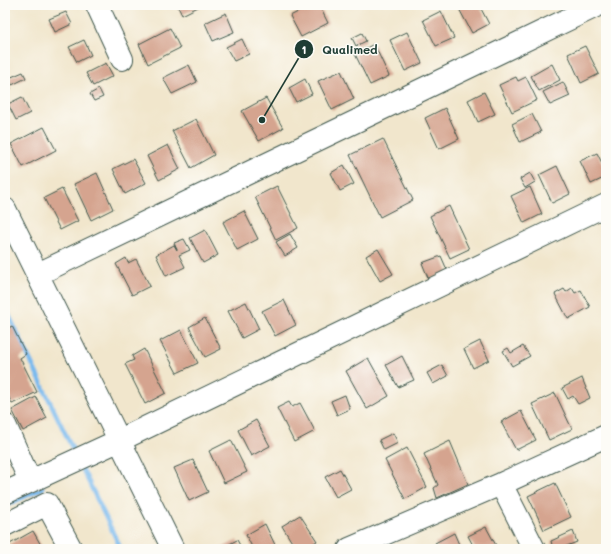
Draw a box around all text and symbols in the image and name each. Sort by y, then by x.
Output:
callout: Qualimed [294,37,386,61]
text: 1 [301,41,307,57]
text: Qualimed [322,41,378,57]

